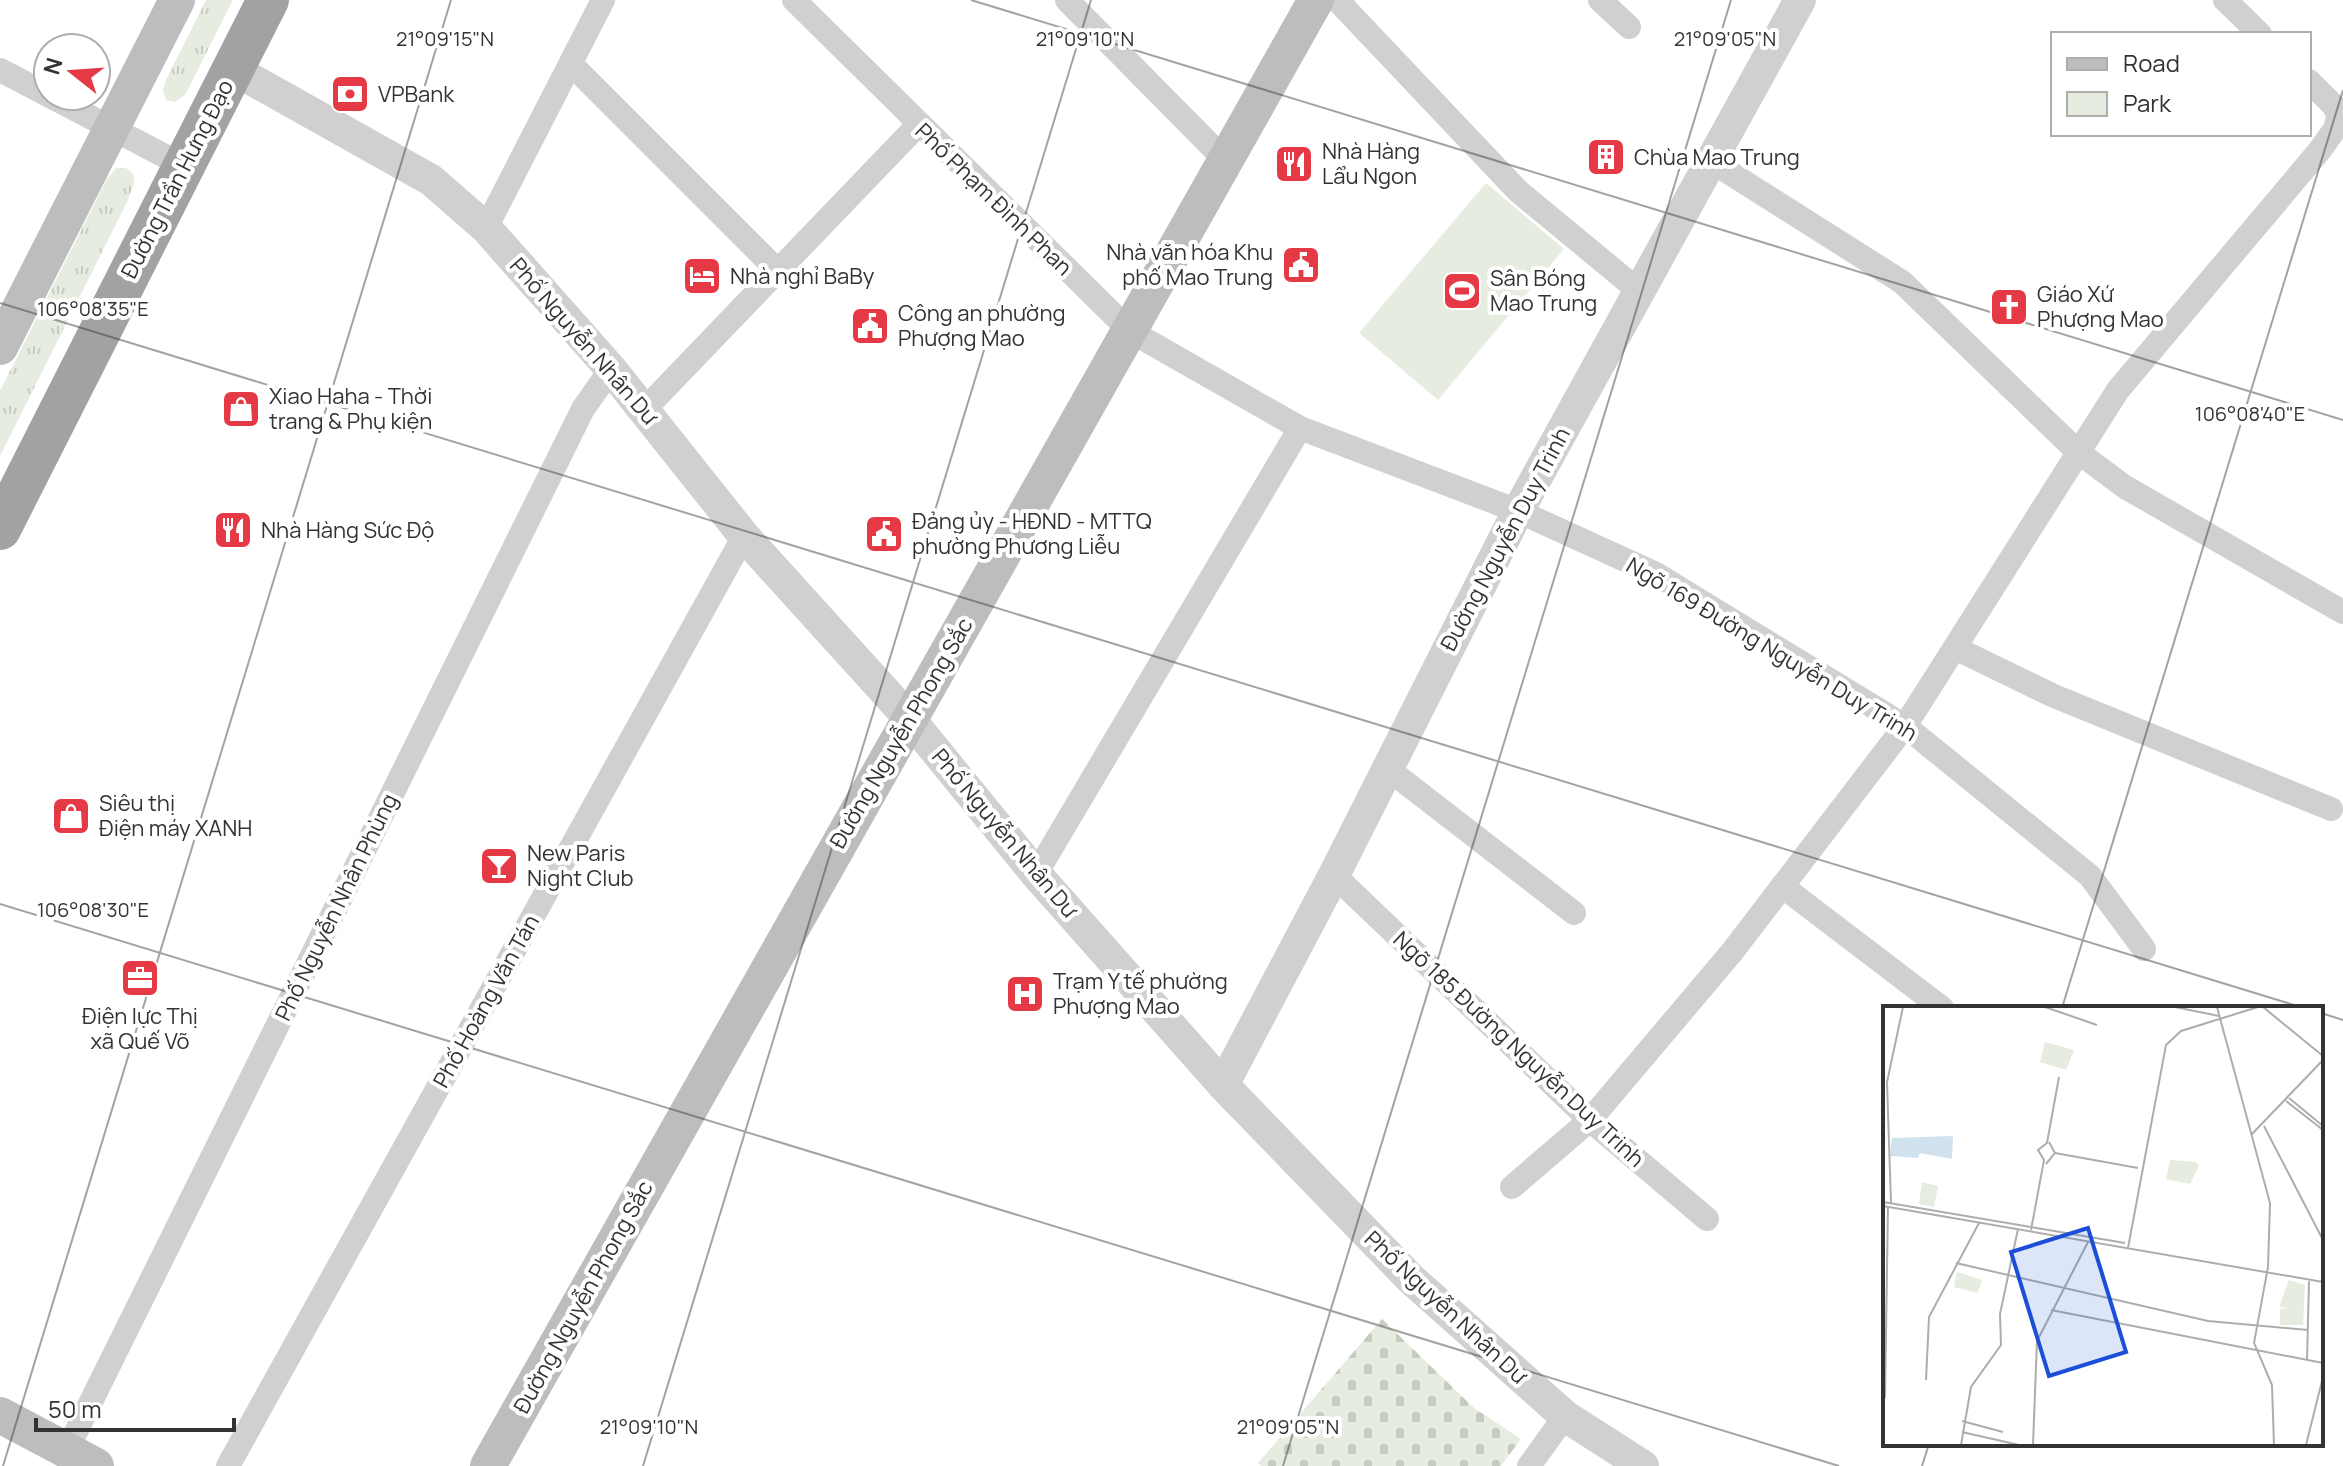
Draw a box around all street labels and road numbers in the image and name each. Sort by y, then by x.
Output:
street label: Đường Trần Hưng Đạo [114,74,240,284]
street label: Phố Phạm Đình Phan [909,116,1079,282]
street label: Phố Nguyễn Nhân Dư [503,251,665,431]
street label: Đường Nguyễn Duy Trinh [1433,422,1577,656]
street label: Ngõ 169 Đường Nguyễn Duy Trinh [1621,550,1923,748]
street label: Đường Nguyễn Phong Sắc [823,612,979,854]
street label: Phố Nguyễn Nhân Dư [925,742,1085,924]
street label: Phố Nguyễn Nhân Phùng [268,788,404,1026]
street label: Phố Hoàng Văn Tán [426,909,546,1093]
street label: Ngõ 185 Đường Nguyễn Duy Trinh [1387,924,1651,1174]
street label: Đường Nguyễn Phong Sắc [506,1175,660,1419]
street label: Phố Nguyễn Nhân Dư [1358,1224,1534,1391]

